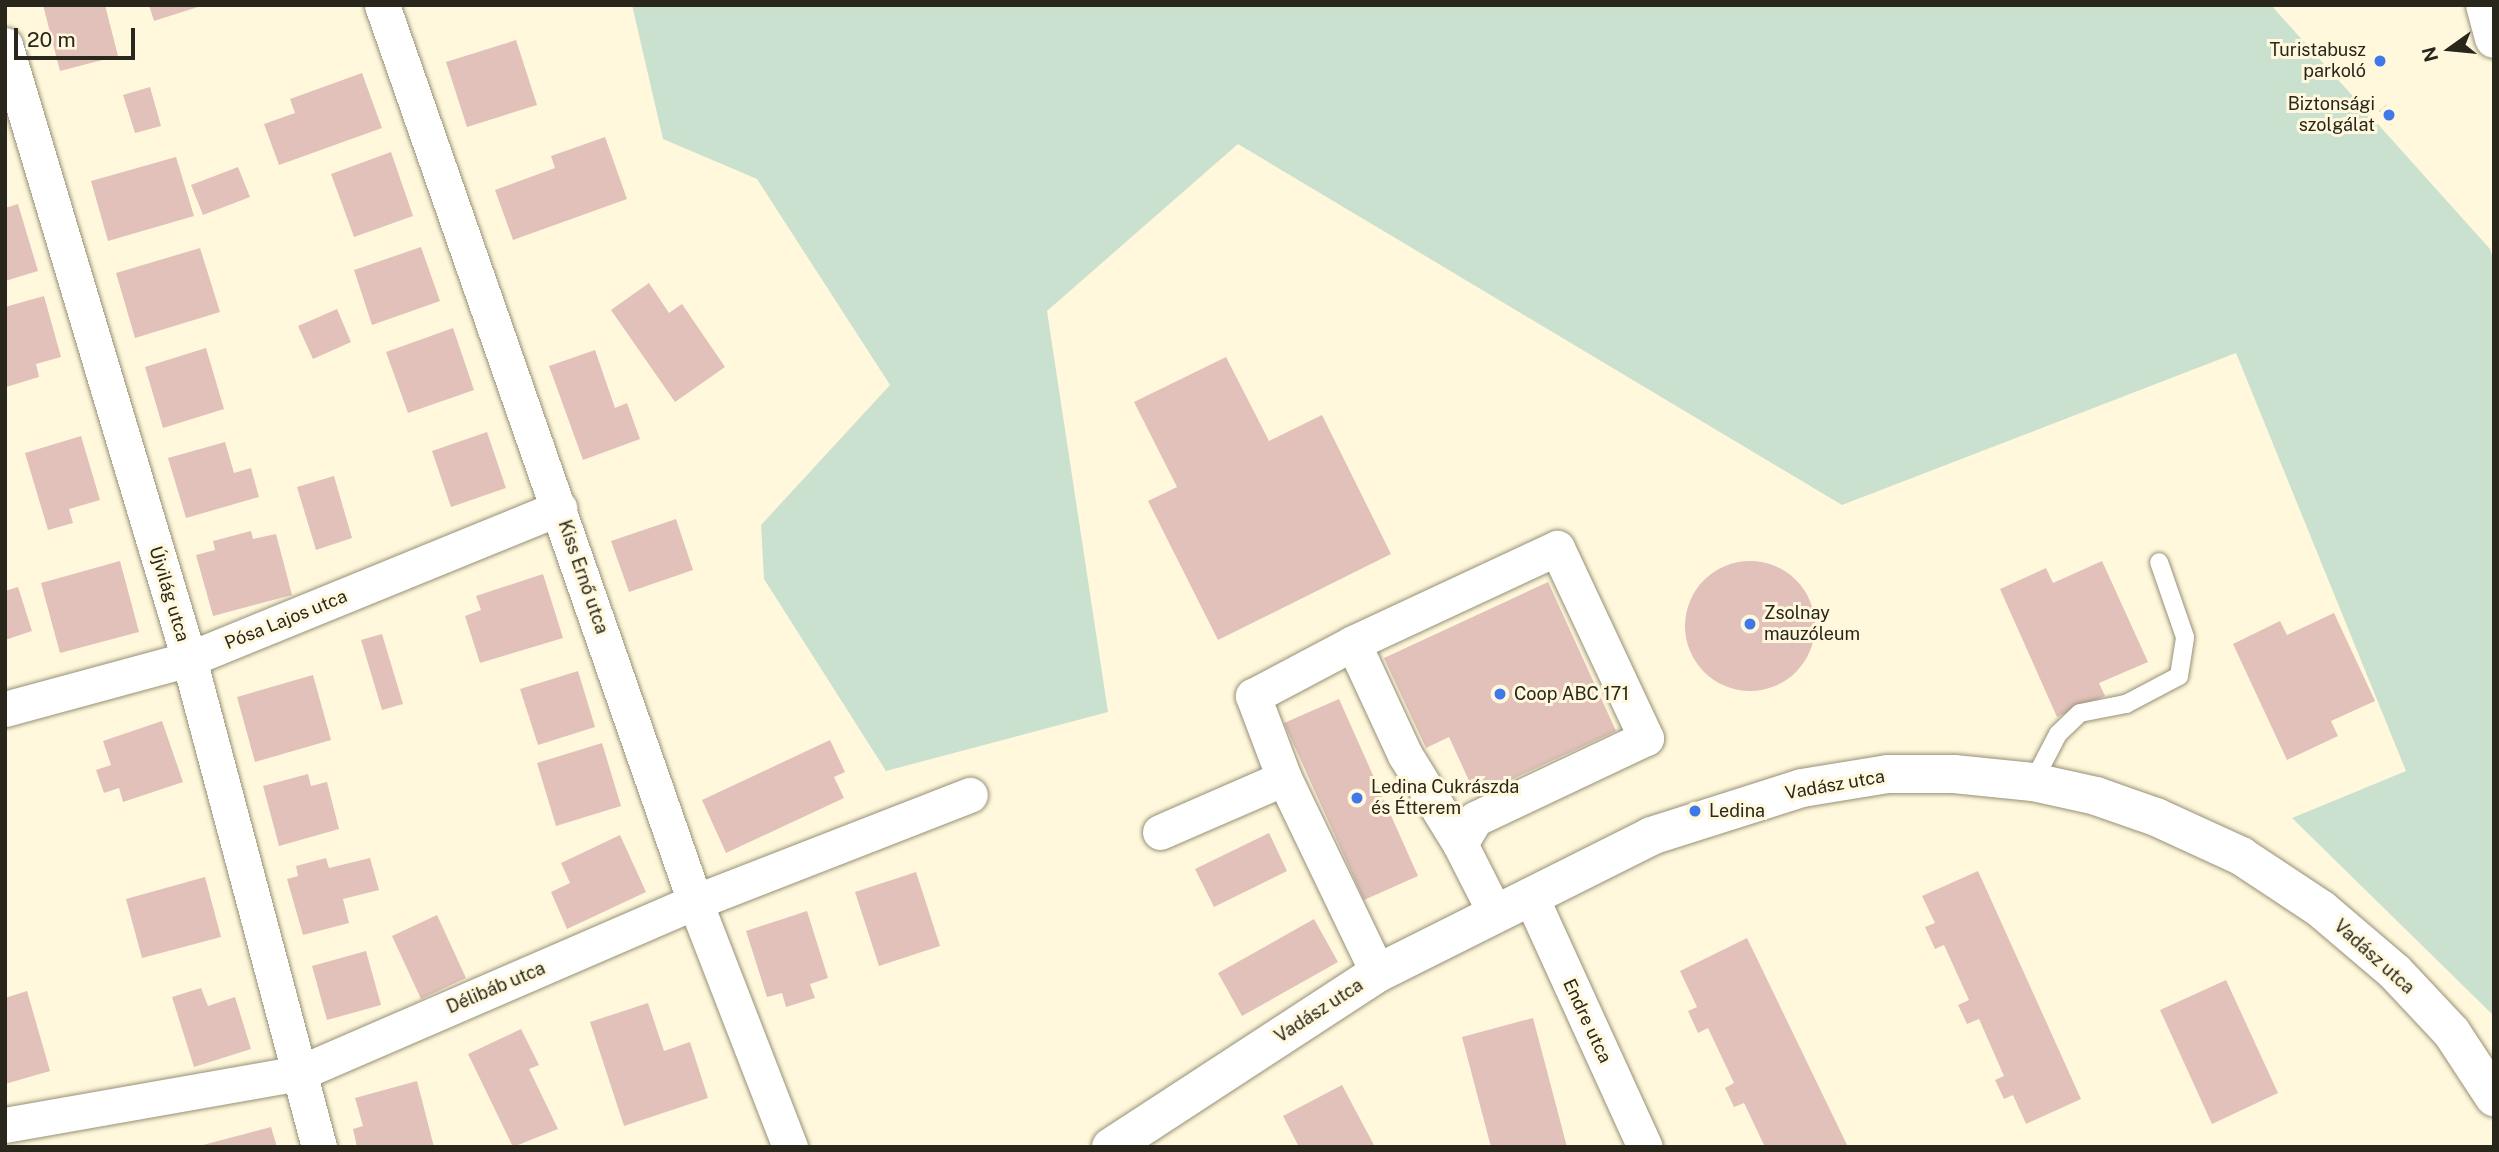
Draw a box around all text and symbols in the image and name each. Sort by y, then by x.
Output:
scale bar [18,14,138,58]
north arrow [2415,14,2485,84]
text: 20 m [27,27,76,52]
place label: Turistabusz parkoló [2270,40,2366,82]
text: N [2417,44,2442,64]
marker: Turistabusz parkoló [2372,53,2388,69]
place label: Biztonsági szolgálat [2288,94,2375,136]
marker: Biztonsági szolgálat [2381,107,2397,123]
street label: Kiss Ernő utca [553,517,613,637]
street label: Újvilág utca [144,544,194,644]
street label: Pósa Lajos utca [222,586,350,654]
place label: Zsolnay mauzóleum [1764,603,1860,646]
marker: Zsolnay mauzóleum [1742,616,1758,632]
place label: Coop ABC 171 [1514,683,1629,705]
marker: Coop ABC 171 [1492,686,1508,702]
street label: Vadász utca [1784,766,1886,804]
place label: Ledina Cukrászda és Étterem [1371,777,1519,820]
marker: Ledina Cukrászda és Étterem [1349,790,1365,806]
place label: Ledina [1709,800,1765,822]
marker: Ledina [1687,803,1703,819]
street label: Vadász utca [2329,915,2419,999]
street label: Délibáb utca [443,958,549,1018]
street label: Vadász utca [1271,975,1367,1047]
street label: Endre utca [1558,975,1616,1067]

